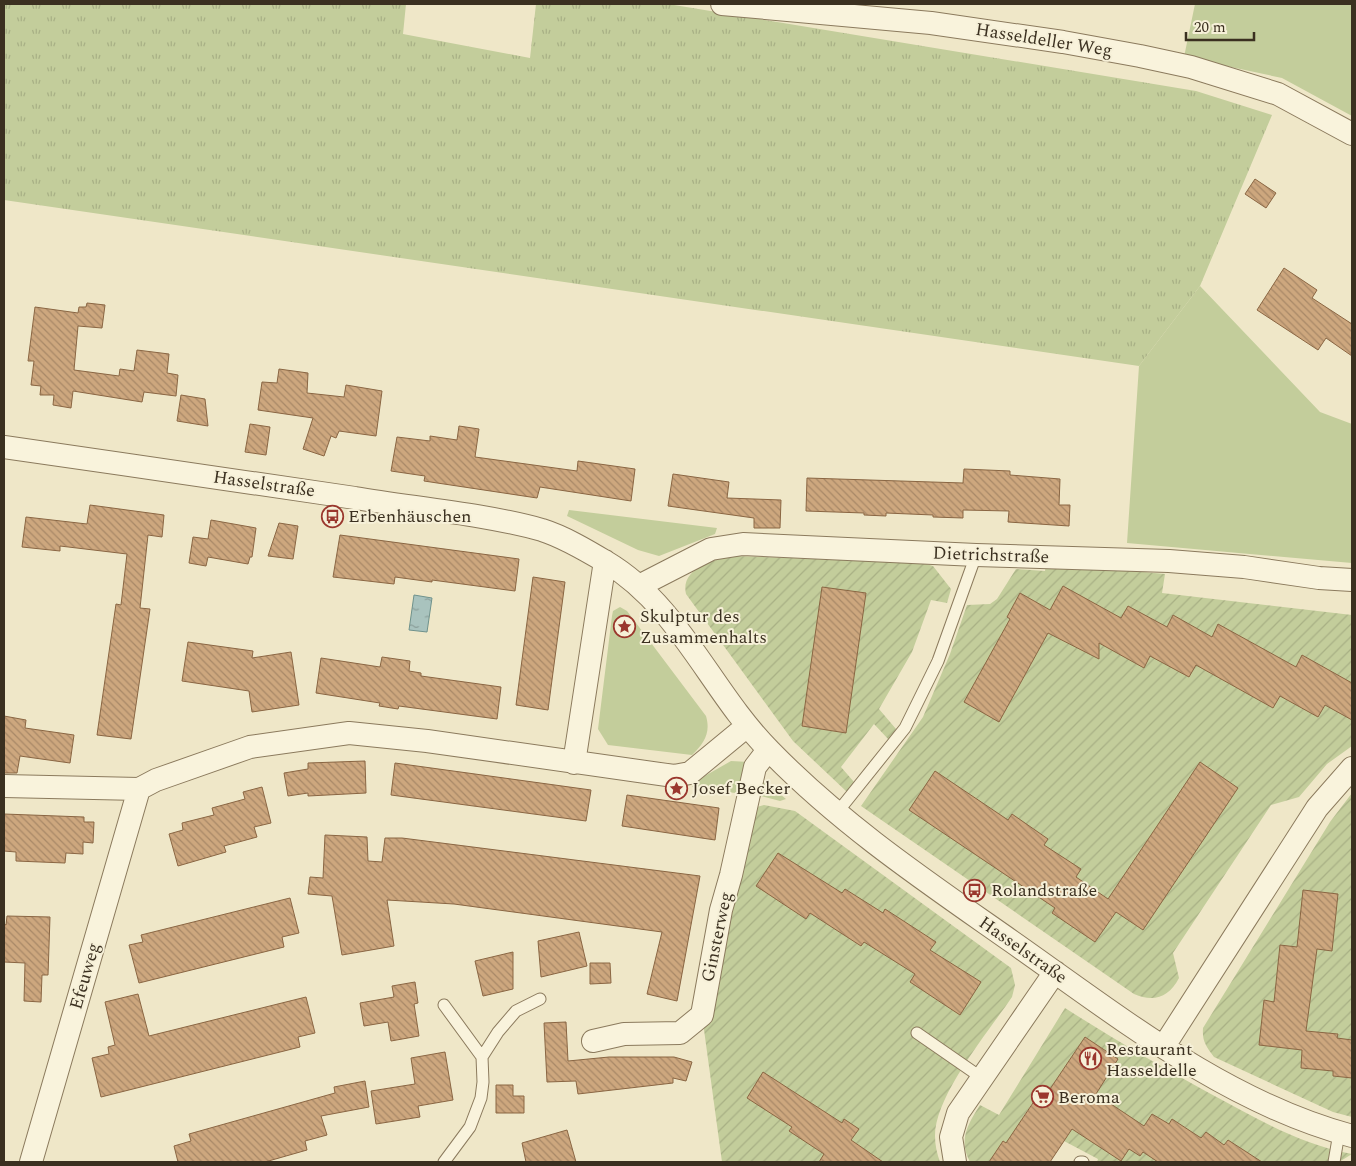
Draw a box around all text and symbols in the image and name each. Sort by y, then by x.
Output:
scale bar [1186,10,1254,42]
street label: Hasseldeller Weg [974,16,1114,64]
text: 20 m [1194,16,1226,39]
street label: Hasselstraße [211,463,317,505]
place label: Erbenhäuschen [348,503,472,530]
bus stop icon: Erbenhäuschen [320,504,344,528]
street label: Dietrichstraße [932,539,1050,571]
place label: Skulptur des Zusammenhalts [640,603,767,651]
place icon: Skulptur des Zusammenhalts [612,614,636,638]
place label: Josef Becker [692,775,790,802]
place icon: Josef Becker [664,776,688,800]
place label: Rolandstraße [991,877,1097,904]
bus stop icon: Rolandstraße [963,878,987,902]
street label: Ginsterweg [694,889,740,985]
street label: Hasselstraße [973,910,1073,990]
street label: Efeuweg [63,939,107,1013]
place label: Restaurant Hasseldelle [1106,1036,1197,1084]
restaurant icon: Restaurant Hasseldelle [1078,1047,1102,1071]
place label: Beroma [1058,1084,1120,1111]
supermarket icon: Beroma [1030,1085,1054,1109]

